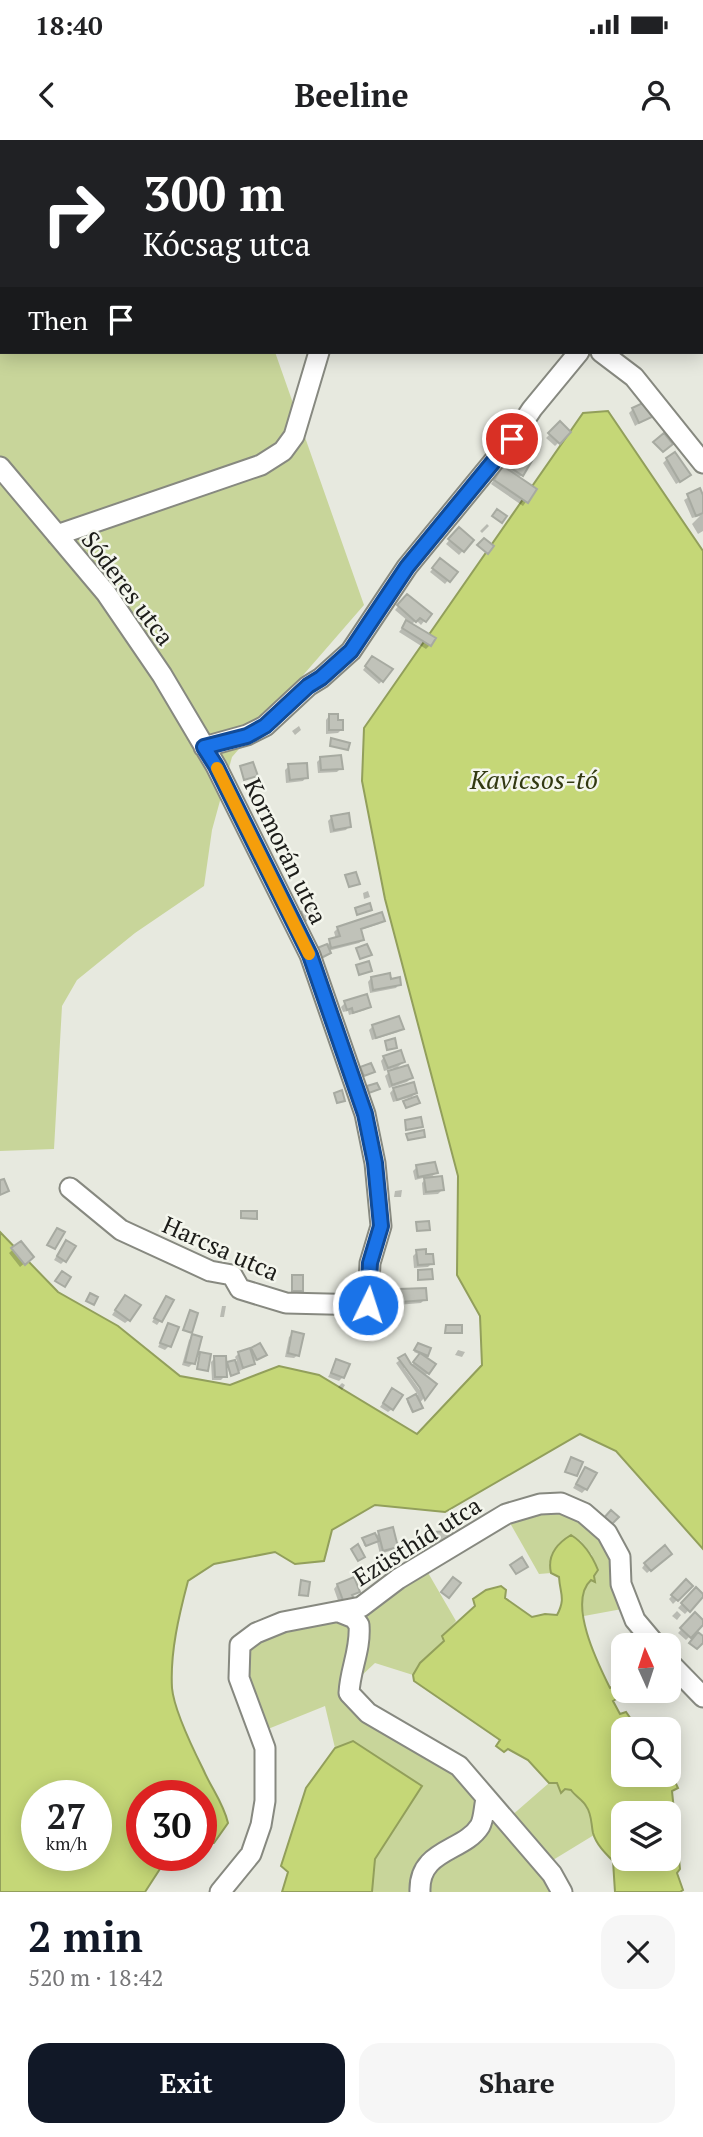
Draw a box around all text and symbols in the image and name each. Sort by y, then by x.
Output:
text: 18:40 [35,8,103,42]
text: Beeline [294,74,409,116]
icon: back [28,76,66,114]
icon: person [637,76,675,114]
text: 300 m [143,160,285,225]
icon: right [28,168,119,259]
text: Kócsag utca [143,223,311,265]
icon: arrive [102,301,140,339]
text: Then [28,303,88,337]
pin [482,409,542,469]
icon: arrive [493,420,531,458]
street label: Sóderes utca [75,524,181,652]
water label: Kavicsos-tó [469,762,598,796]
street label: Kormorán utca [237,773,335,929]
street label: Harcsa utca [158,1208,284,1288]
position arrow [331,1268,405,1342]
street label: Ezüsthíd utca [347,1489,487,1593]
north arrow [611,1633,681,1703]
map controls [611,1633,681,1871]
button: search [611,1717,681,1787]
speed limit sign: 30 [126,1780,217,1871]
text: 27 [47,1793,86,1839]
button: layers [611,1801,681,1871]
text: km/h [46,1831,87,1855]
text: 2 min [28,1908,143,1964]
button: close [601,1915,675,1989]
text: 520 m · 18:42 [28,1962,163,1993]
button: Exit [28,2043,345,2123]
button: Share [359,2043,675,2123]

